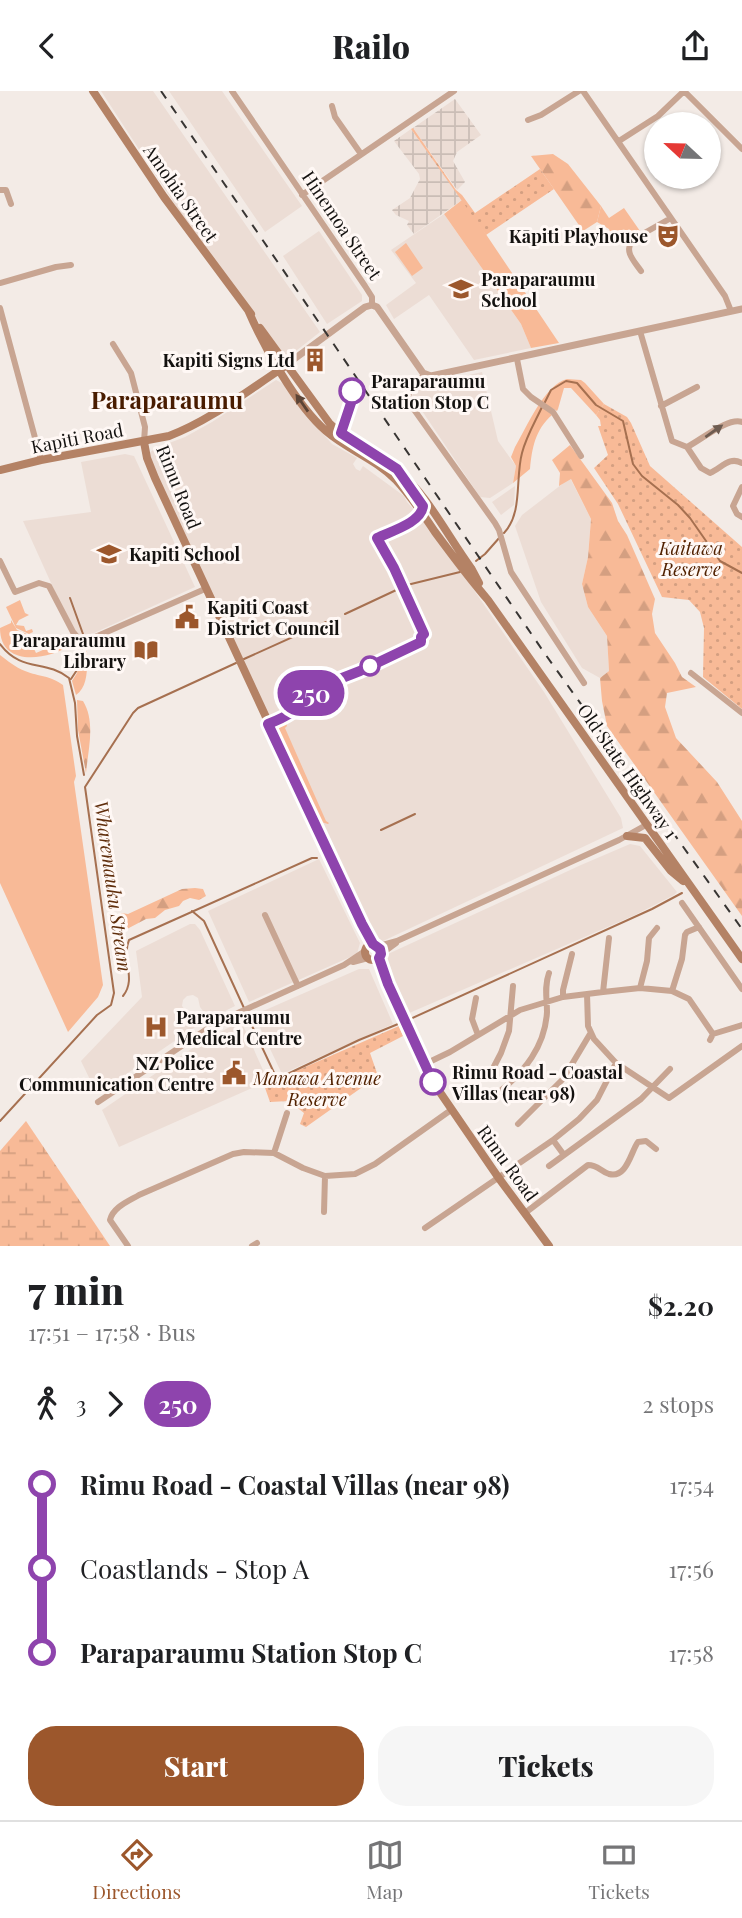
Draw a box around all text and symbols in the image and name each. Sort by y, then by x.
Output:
text: Railo [332,24,410,67]
icon: back [28,27,66,65]
icon: share [676,27,714,65]
north arrow [644,112,721,189]
map controls [644,112,721,189]
street label: Amohia Street [138,138,224,247]
street label: Hinemoa Street [297,166,388,285]
theatre icon: Kāpiti Playhouse [654,222,682,250]
place label: Kāpiti Playhouse [509,224,648,248]
place label: Paraparaumu School [481,267,595,312]
school or university icon: Paraparaumu School [447,275,475,303]
building icon: Kapiti Signs Ltd [301,346,329,374]
place label: Kapiti Signs Ltd [162,348,295,372]
place label: Paraparaumu Station Stop C [371,369,489,414]
marker: Paraparaumu Station Stop C [339,378,365,404]
district label: Paraparaumu [91,383,244,415]
one-way arrow [295,394,309,412]
street label: Kapiti Road [29,417,126,459]
one-way arrow [705,424,723,438]
street label: Rimu Road [151,441,207,533]
park label: Kaitawa Reserve [658,536,723,581]
school or university icon: Kapiti School [95,540,123,568]
place label: Kapiti School [129,542,240,566]
place label: Kapiti Coast District Council [207,595,340,640]
public building icon: Kapiti Coast District Council [173,603,201,631]
place label: Paraparaumu Library [12,628,127,673]
library icon: Paraparaumu Library [132,636,160,664]
unlabelled marker [360,656,380,676]
line badge: 250 [271,670,351,716]
text: 250 [291,677,331,709]
street label: Old State Highway 1 [572,699,684,843]
water label: Wharemauku Stream [89,799,139,973]
place label: Paraparaumu Medical Centre [176,1005,302,1050]
hospital icon: Paraparaumu Medical Centre [142,1013,170,1041]
place label: NZ Police Communication Centre [19,1051,214,1096]
public building icon: NZ Police Communication Centre [220,1059,248,1087]
place label: Rimu Road - Coastal Villas (near 98) [451,1060,623,1105]
park label: Manawa Avenue Reserve [252,1066,381,1111]
marker: Rimu Road - Coastal Villas (near 98) [420,1069,446,1095]
street label: Rimu Road [472,1120,544,1206]
text: 7 min [28,1264,124,1315]
text: $2.20 [648,1288,714,1323]
text: 17:51 – 17:58 · Bus [28,1316,196,1347]
icon: walk [28,1385,66,1423]
icon: forward [96,1385,134,1423]
text: 3 [76,1388,86,1419]
text: 250 [158,1388,197,1420]
text: 2 stops [643,1388,714,1419]
text: Rimu Road - Coastal Villas (near 98) [80,1467,510,1502]
text: 17:54 [669,1469,714,1500]
text: Coastlands - Stop A [80,1551,309,1586]
text: 17:56 [669,1553,714,1584]
text: Paraparaumu Station Stop C [80,1635,422,1670]
text: 17:58 [669,1637,714,1668]
button: Start [28,1726,364,1806]
button: Tickets [378,1726,714,1806]
tab: Directions [92,1836,181,1904]
tab: Map [366,1836,404,1904]
tab: Tickets [588,1836,650,1904]

